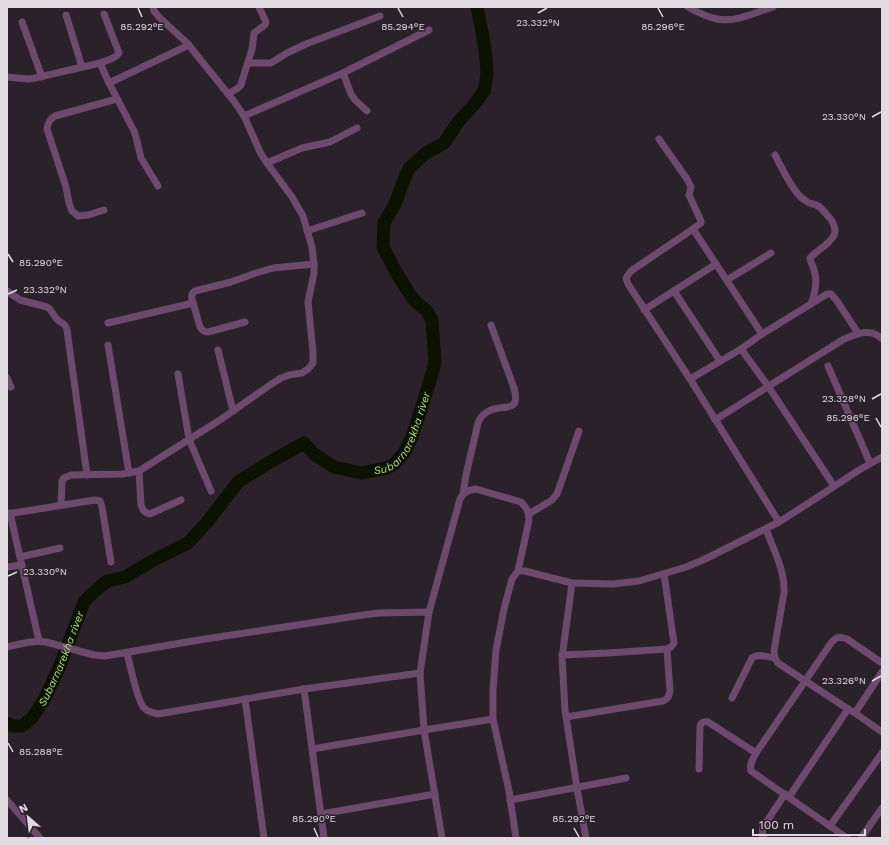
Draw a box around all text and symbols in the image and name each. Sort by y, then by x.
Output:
text: 23.332°N [516,17,560,28]
text: 85.292°E [120,21,164,32]
text: 85.294°E [381,21,425,32]
text: 85.296°E [641,21,685,32]
text: 23.330°N [822,111,866,122]
text: 85.290°E [19,257,63,268]
text: 23.332°N [23,284,67,295]
water label: Subarnarekha river [372,390,433,477]
text: 23.328°N [822,393,866,404]
text: 85.296°E [826,412,870,423]
text: 23.330°N [23,566,67,577]
water label: Subarnarekha river [35,609,87,709]
text: 23.326°N [822,675,866,686]
text: 85.288°E [19,746,63,757]
north arrow [8,797,48,837]
text: N [17,801,30,816]
scale bar [753,811,865,837]
text: 85.290°E [292,813,336,824]
text: 85.292°E [552,813,596,824]
text: 100 m [759,818,794,832]

